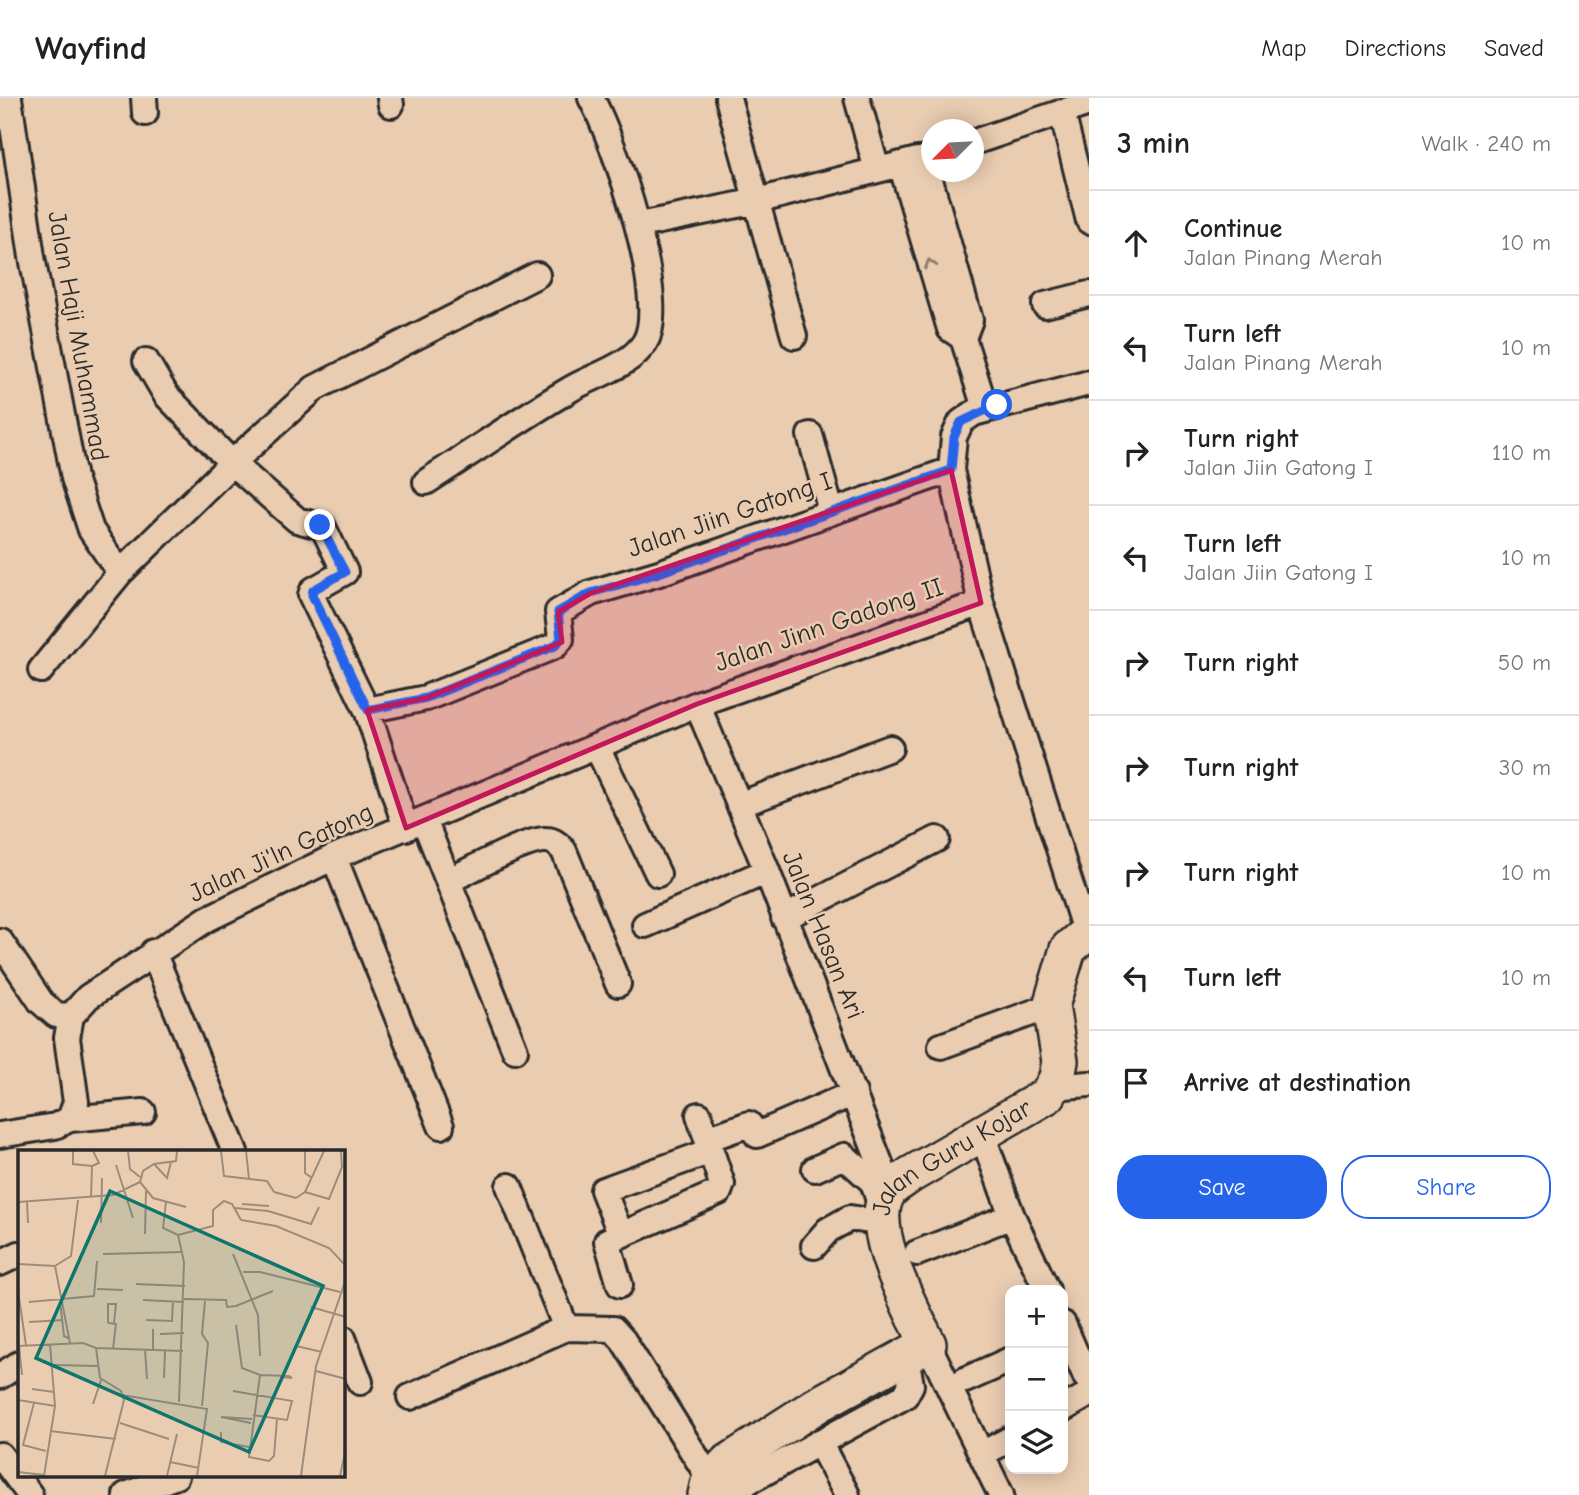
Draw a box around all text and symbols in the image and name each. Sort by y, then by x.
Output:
text: Wayfind [35,29,147,67]
text: Map [1261,34,1307,62]
text: Directions [1345,34,1446,62]
text: Saved [1484,34,1544,62]
north arrow [921,119,984,182]
text: 3 min [1117,126,1190,161]
text: Walk · 240 m [1421,130,1551,157]
street label: Jalan Haji Muhammad [41,209,115,463]
text: Continue [1184,214,1282,244]
icon: ahead [1117,224,1155,262]
text: 10 m [1501,229,1551,256]
text: Jalan Pinang Merah [1184,244,1383,271]
one-way arrow [924,258,939,270]
text: Turn left [1184,319,1281,349]
icon: left [1117,329,1155,367]
text: 10 m [1501,334,1551,361]
text: Jalan Pinang Merah [1184,349,1383,376]
route start [981,389,1012,420]
text: Turn right [1184,424,1298,454]
icon: right [1117,434,1155,472]
text: 110 m [1492,439,1551,466]
text: Jalan Jiin Gatong I [1184,454,1373,481]
street label: Jalan Jiin Gatong I [624,466,836,564]
route end [304,509,335,540]
text: Turn left [1184,529,1281,559]
icon: left [1117,539,1155,577]
text: 10 m [1501,544,1551,571]
text: Jalan Jiin Gatong I [1184,559,1373,586]
street label: Jalan Jinn Gadong II [711,572,947,678]
icon: right [1117,644,1155,682]
text: Turn right [1184,648,1298,678]
text: 50 m [1498,649,1551,676]
icon: right [1117,749,1155,787]
text: Turn right [1184,753,1298,783]
text: 30 m [1499,754,1551,781]
street label: Jalan Ji'ln Gatong [184,797,378,909]
street label: Jalan Hasan Ari [776,847,870,1023]
icon: right [1117,854,1155,892]
text: Turn right [1184,858,1298,888]
text: 10 m [1501,859,1551,886]
icon: left [1117,959,1155,997]
text: Turn left [1184,963,1281,993]
text: 10 m [1501,964,1551,991]
icon: arrive [1117,1064,1155,1102]
text: Arrive at destination [1184,1068,1411,1098]
street label: Jalan Guru Kojar [867,1093,1037,1217]
inset map [18,1150,345,1478]
button: Save [1117,1155,1327,1219]
button: Share [1341,1155,1551,1219]
map controls [1005,1285,1068,1474]
button: + [1005,1285,1068,1348]
button: − [1005,1348,1068,1411]
button: layers [1005,1411,1068,1474]

